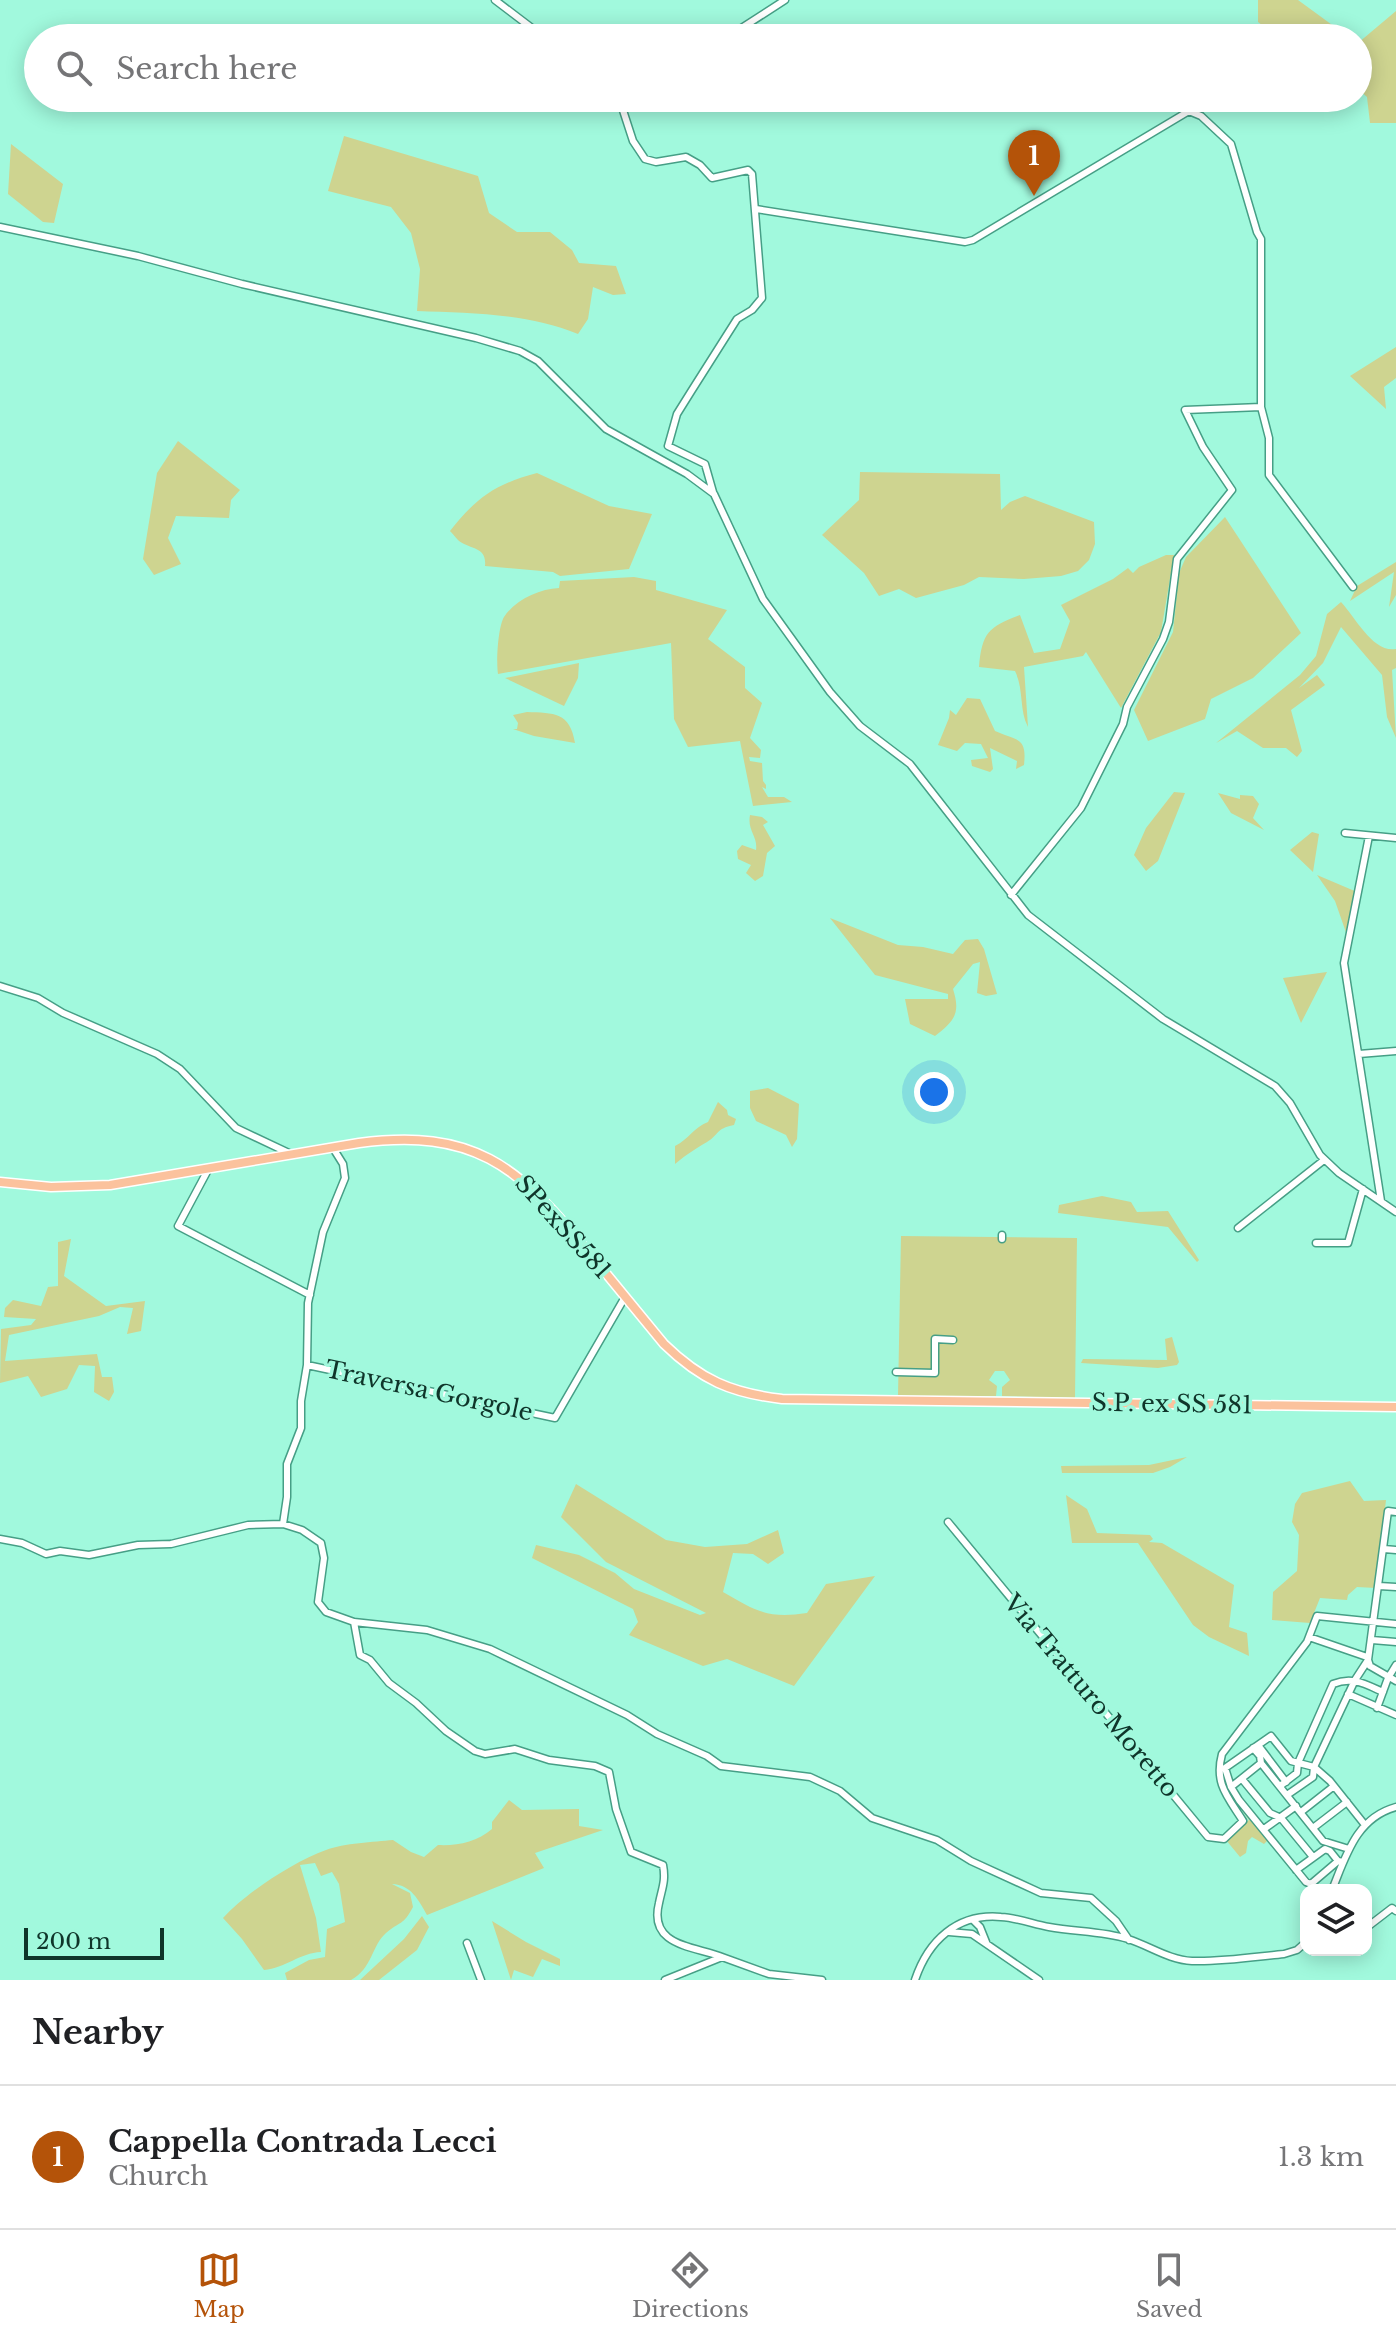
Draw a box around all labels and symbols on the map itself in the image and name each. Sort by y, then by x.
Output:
pin: 1 [1008,130,1060,196]
your location [914,1072,954,1112]
street label: SPexSS581 [509,1169,617,1284]
street label: Traversa Gorgole [323,1354,536,1427]
street label: S.P. ex SS 581 [1091,1388,1253,1419]
street label: Via Tratturo Moretto [997,1587,1185,1803]
scale bar [24,1924,164,1960]

